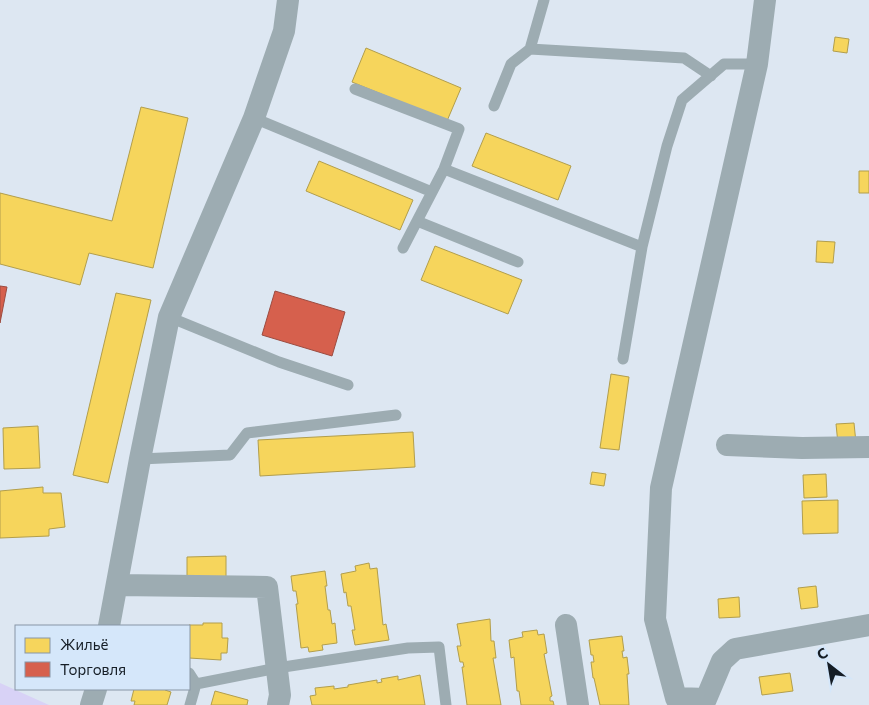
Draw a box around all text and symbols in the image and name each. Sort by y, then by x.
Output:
legend [15,625,190,690]
text: Жильё [60,635,108,653]
north arrow [804,640,854,690]
text: С [814,644,831,663]
text: Торговля [60,660,126,678]

